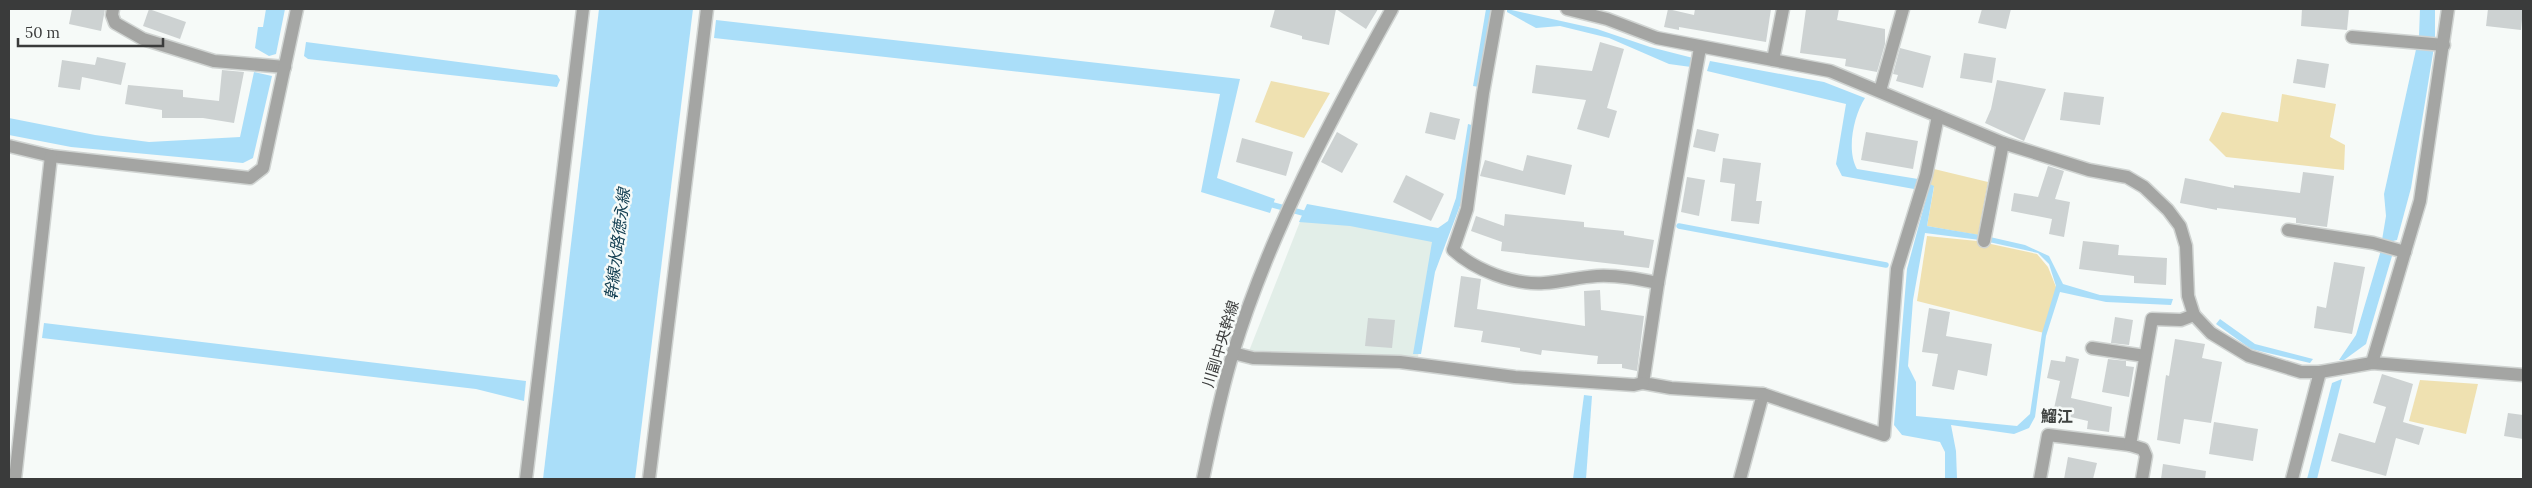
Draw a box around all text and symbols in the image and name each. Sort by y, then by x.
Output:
scale bar [18,15,162,47]
text: 50 m [25,23,60,42]
water label: 幹線水路徳永線 [600,185,634,301]
street label: 川副中央幹線 [1198,298,1243,390]
district label: 鰡江 [2041,406,2073,426]

